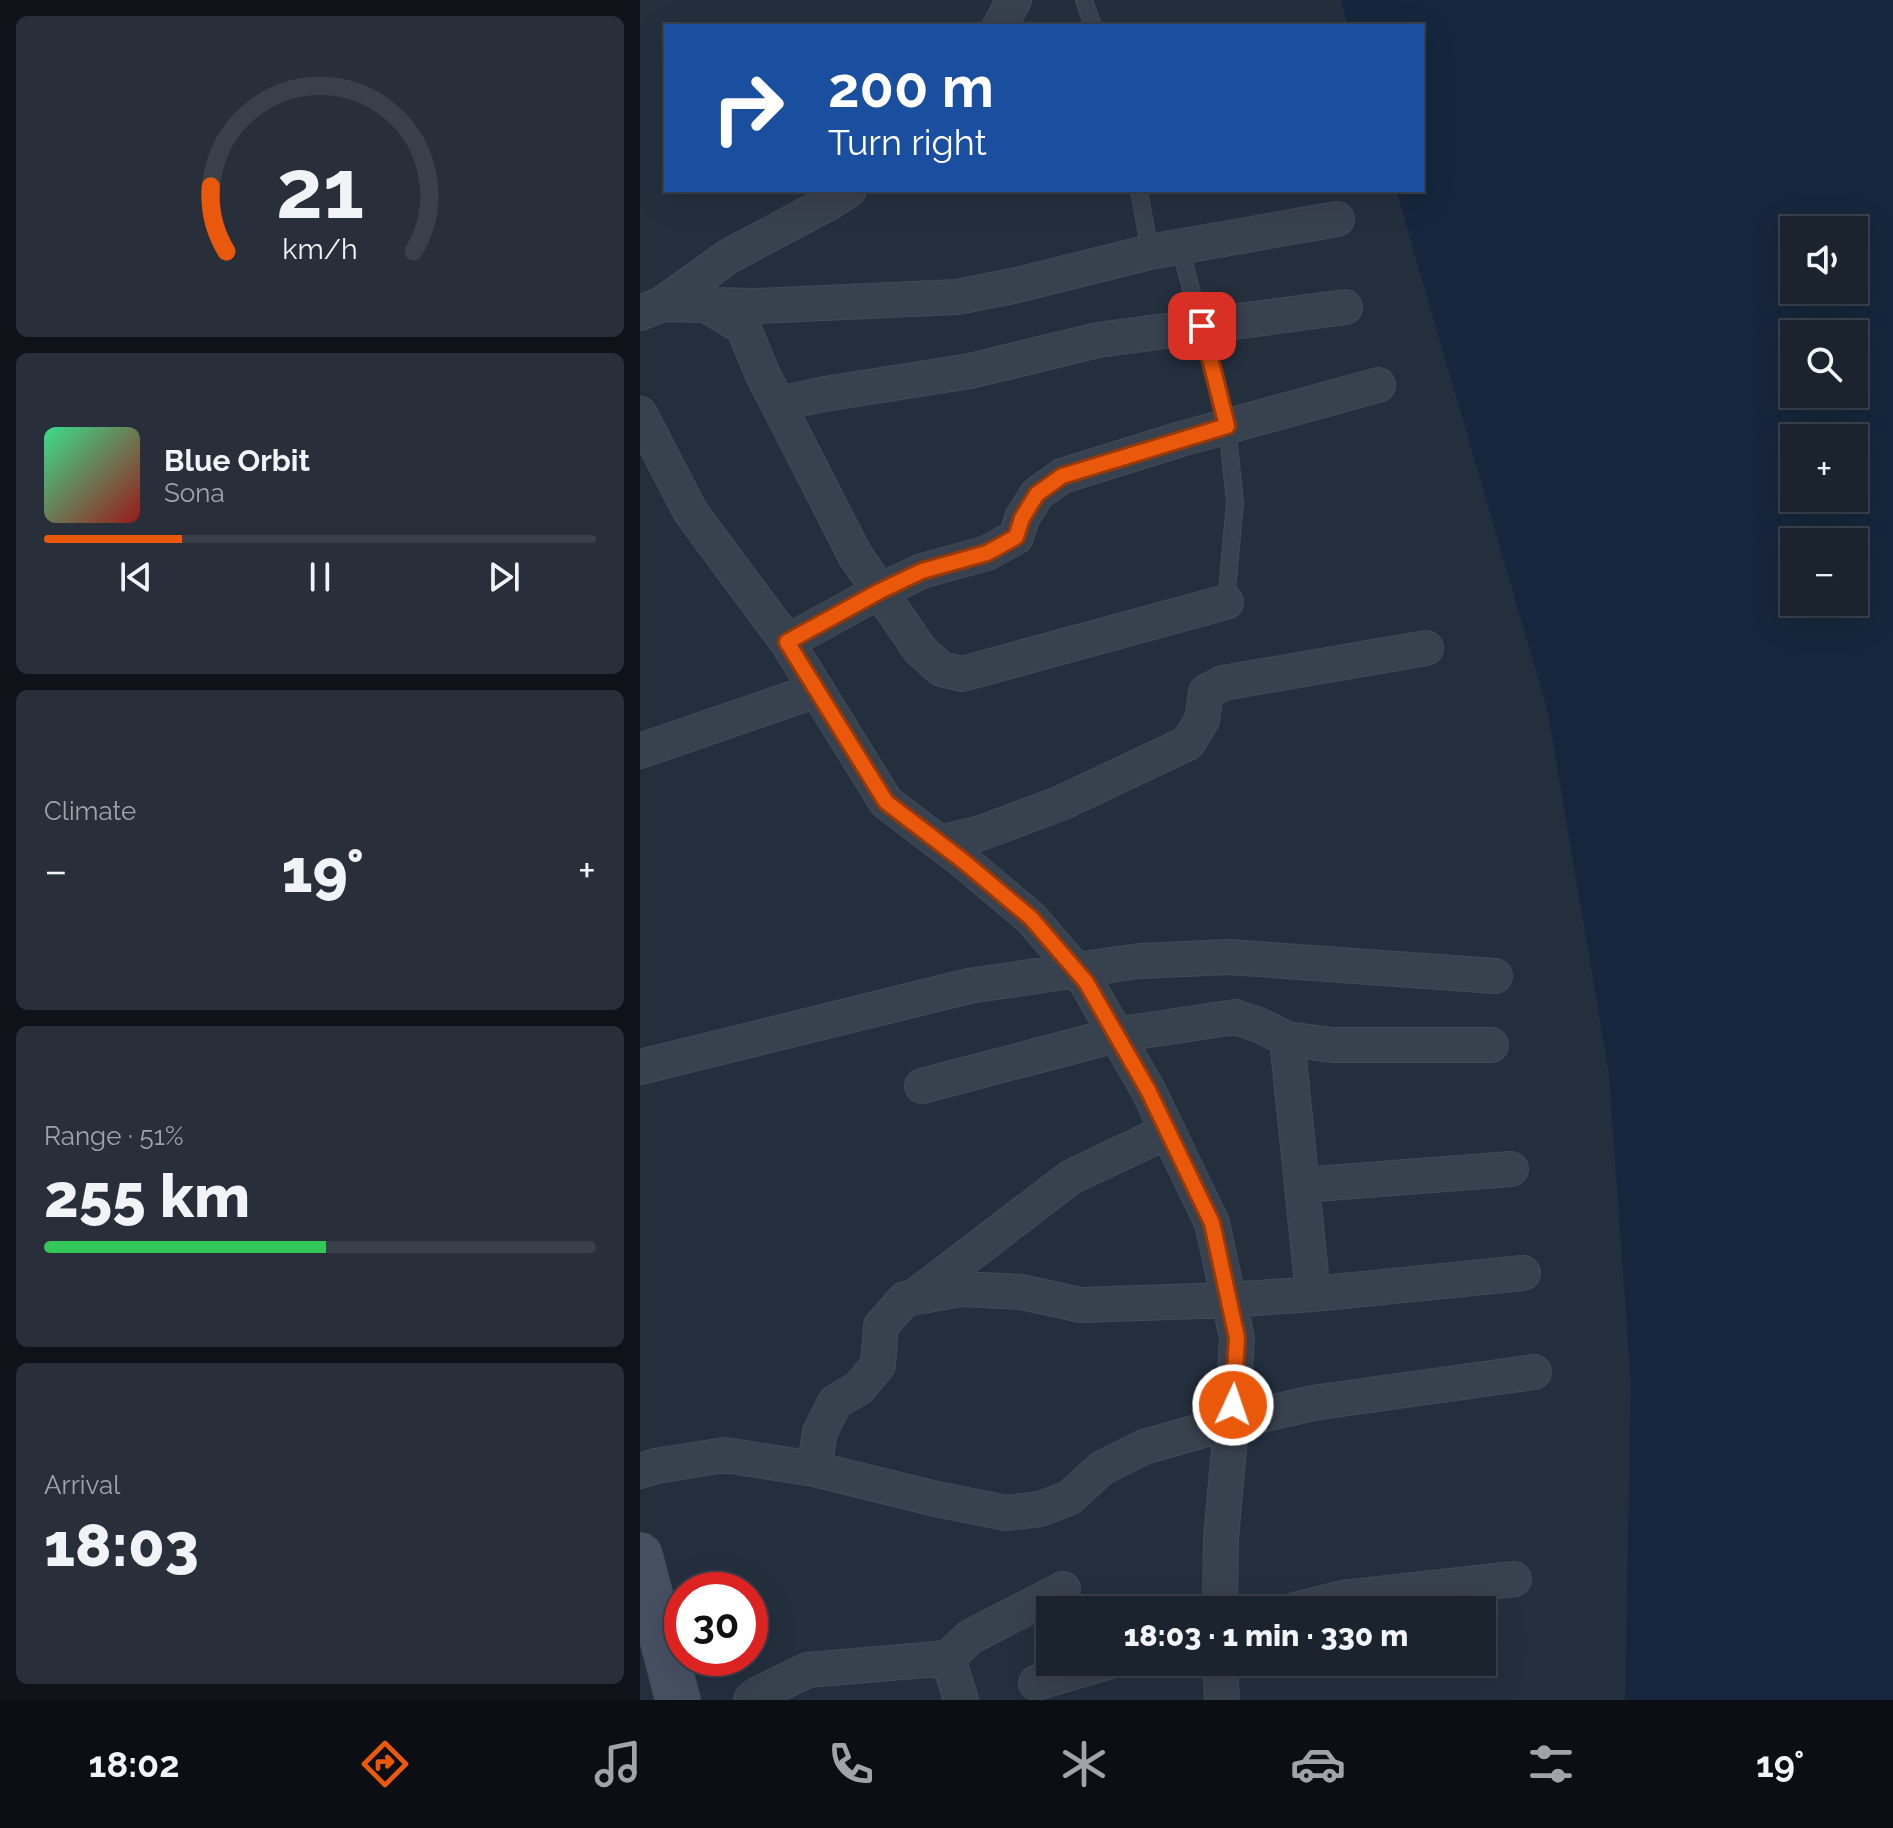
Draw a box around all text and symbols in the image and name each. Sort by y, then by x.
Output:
text: 200 m [828,54,994,120]
icon: right [696,56,800,160]
text: Turn right [828,121,987,163]
text: 21 [276,140,364,237]
map controls [1780,216,1868,616]
button: sound [1780,216,1868,304]
text: km/h [282,233,358,267]
pin [1168,292,1236,360]
icon: arrive [1180,304,1224,348]
button: search [1780,320,1868,408]
button: + [1780,424,1868,512]
text: Blue Orbit [164,443,310,478]
text: Sona [164,478,225,508]
button: − [1780,528,1868,616]
icon: previous [114,555,158,599]
icon: pause [298,555,342,599]
icon: next [482,555,526,599]
text: Climate [44,796,136,826]
text: 19° [282,836,364,906]
text: − [44,845,68,896]
text: + [578,845,596,896]
text: Range · 51% [44,1121,183,1151]
text: 255 km [44,1161,250,1231]
position arrow [1191,1363,1275,1447]
text: Arrival [44,1470,120,1500]
text: 18:03 [44,1510,199,1580]
speed limit sign: 30 [664,1572,768,1676]
text: 18:03 · 1 min · 330 m [1124,1618,1408,1653]
icon: directions [357,1736,413,1792]
icon: music [590,1736,646,1792]
icon: phone [823,1736,879,1792]
icon: climate [1056,1736,1112,1792]
icon: car [1290,1736,1346,1792]
icon: filters [1523,1736,1579,1792]
text: 18:02 [89,1743,179,1785]
text: 19° [1756,1743,1804,1785]

